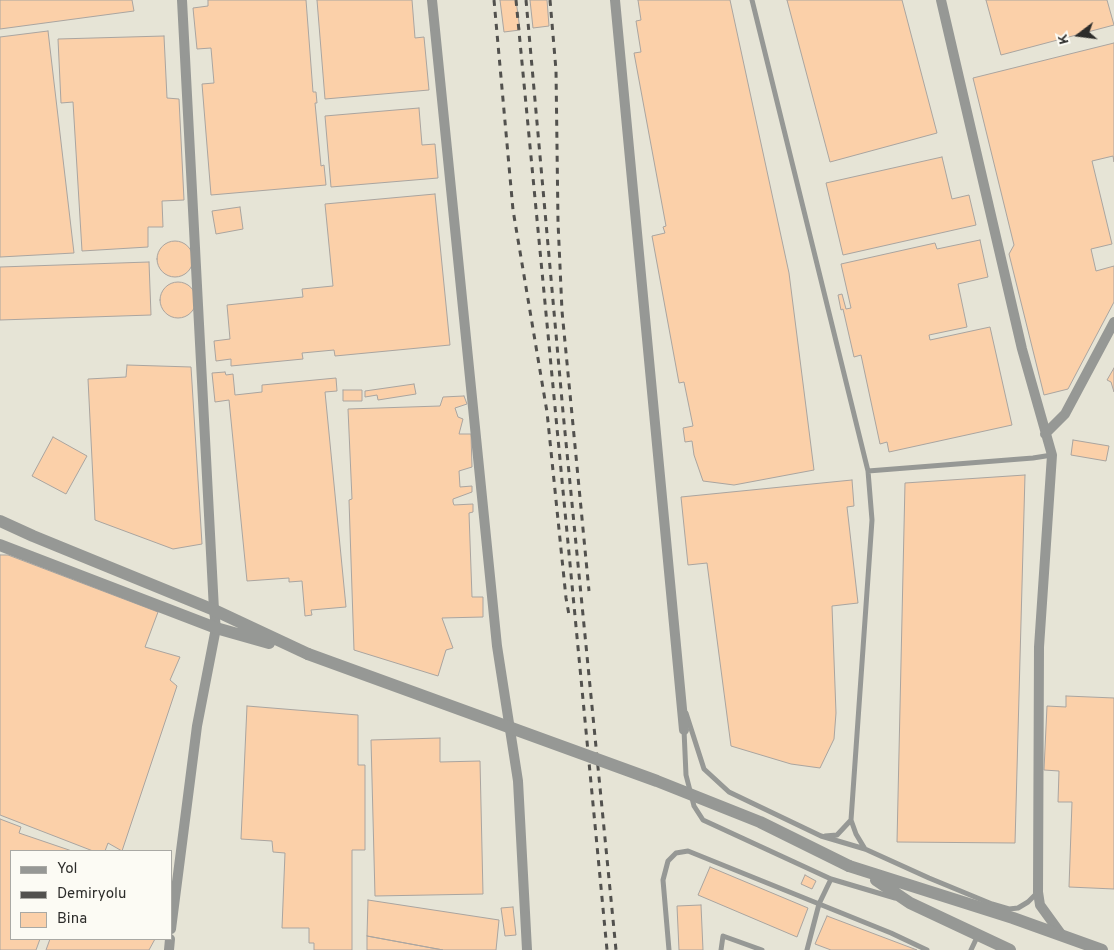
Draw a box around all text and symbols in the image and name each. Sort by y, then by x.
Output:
north arrow [1054,10,1104,60]
text: K [1055,32,1074,46]
legend [10,850,172,940]
text: Yol [57,860,78,879]
text: Demiryolu [57,885,126,904]
text: Bina [57,910,87,929]

